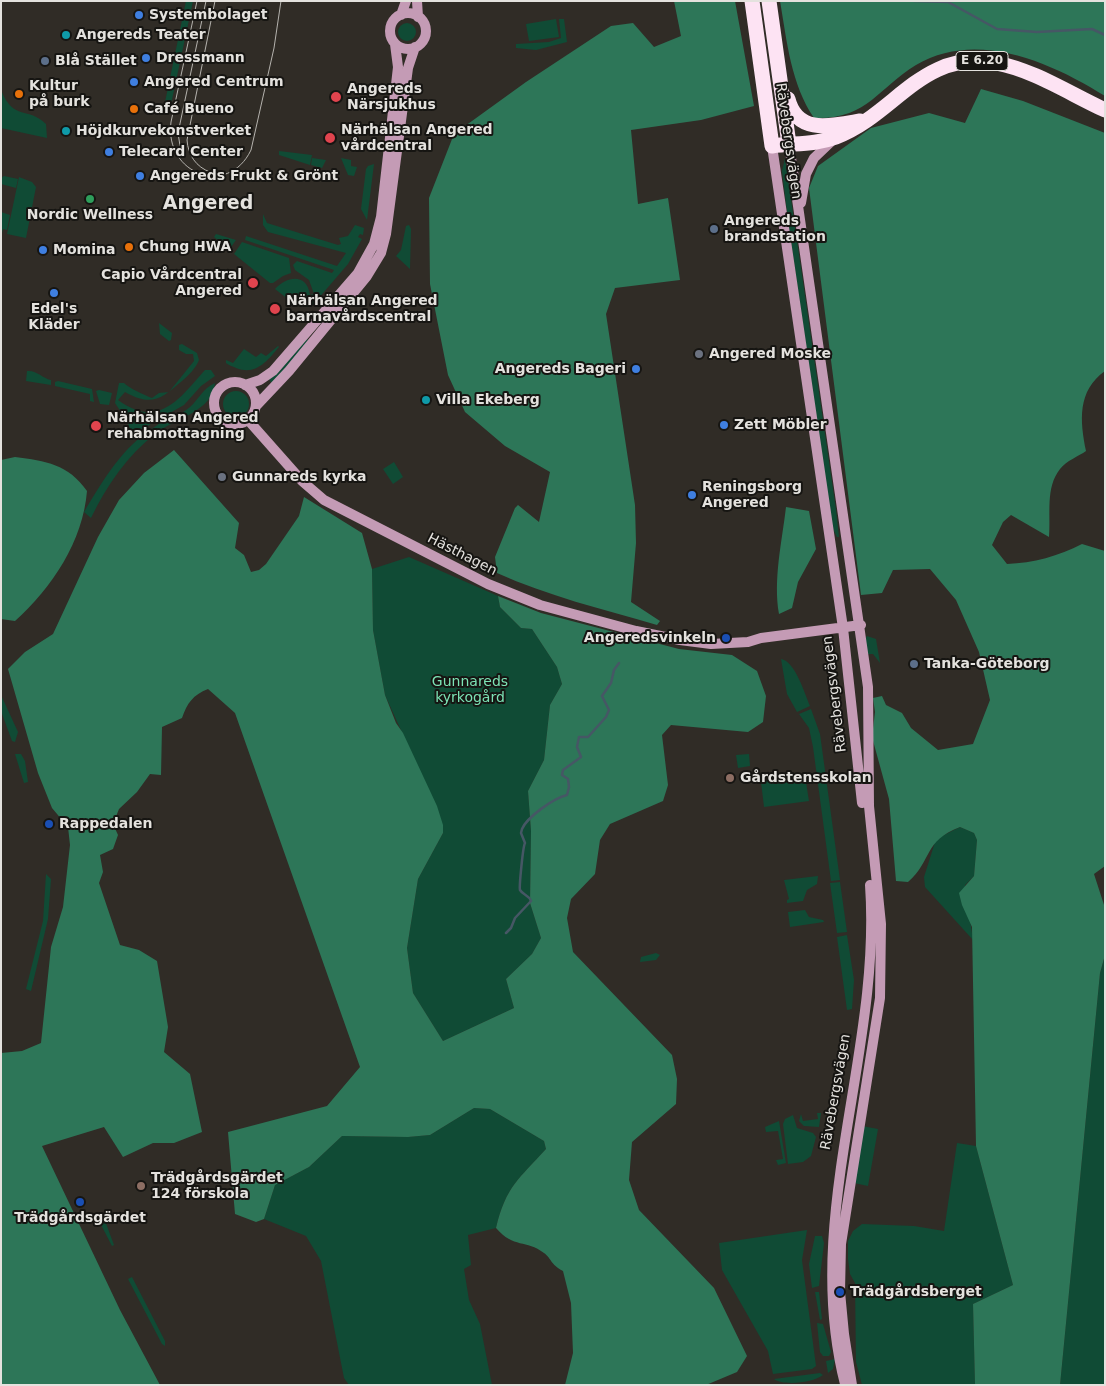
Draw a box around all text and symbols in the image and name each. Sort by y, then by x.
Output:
place label: Systembolaget [149,7,267,23]
marker: Systembolaget [133,9,145,21]
place label: Angereds Teater [76,27,206,43]
marker: Angereds Teater [60,29,72,41]
place label: Dressmann [156,50,245,66]
road number: E 6.20 [956,51,1008,70]
marker: Dressmann [140,52,152,64]
place label: Blå Stället [55,53,137,69]
marker: Blå Stället [39,55,51,67]
place label: Angered Centrum [144,74,284,90]
marker: Angered Centrum [128,76,140,88]
place label: Kultur på burk [29,78,90,110]
place label: Angereds Närsjukhus [347,81,436,114]
street label: Rävebergsvägen [772,82,804,200]
marker: Kultur på burk [13,88,25,100]
marker: Angereds Närsjukhus [329,90,343,104]
place label: Café Bueno [144,101,234,117]
marker: Café Bueno [128,103,140,115]
place label: Närhälsan Angered vårdcentral [341,122,493,154]
place label: Höjdkurvekonstverket [76,123,251,139]
marker: Höjdkurvekonstverket [60,125,72,137]
marker: Närhälsan Angered vårdcentral [323,131,337,145]
place label: Telecard Center [119,144,243,160]
marker: Telecard Center [103,146,115,158]
place label: Angereds Frukt & Grönt [150,168,338,184]
marker: Angereds Frukt & Grönt [134,170,146,182]
marker: Nordic Wellness [84,193,96,205]
district label: Angered [163,193,253,215]
place label: Nordic Wellness [27,207,153,223]
place label: Angereds brandstation [724,213,826,246]
marker: Angereds brandstation [708,223,720,235]
place label: Chung HWA [139,239,231,255]
marker: Chung HWA [123,241,135,253]
place label: Momina [53,242,115,258]
marker: Momina [37,244,49,256]
place label: Capio Vårdcentral Angered [101,267,242,300]
marker: Capio Vårdcentral Angered [246,276,260,290]
marker: Edel's Kläder [48,287,60,299]
place label: Närhälsan Angered barnavårdscentral [286,293,438,326]
place label: Edel's Kläder [28,301,80,334]
marker: Närhälsan Angered barnavårdscentral [268,302,282,316]
place label: Angered Moske [709,346,831,362]
marker: Angered Moske [693,348,705,360]
place label: Angereds Bageri [495,361,626,377]
marker: Angereds Bageri [630,363,642,375]
place label: Villa Ekeberg [436,392,540,408]
marker: Villa Ekeberg [420,394,432,406]
place label: Närhälsan Angered rehabmottagning [107,410,259,442]
place label: Zett Möbler [734,417,827,433]
marker: Närhälsan Angered rehabmottagning [89,419,103,433]
marker: Zett Möbler [718,419,730,431]
place label: Gunnareds kyrka [232,469,367,485]
marker: Gunnareds kyrka [216,471,228,483]
place label: Reningsborg Angered [702,479,802,512]
marker: Reningsborg Angered [686,489,698,501]
street label: Hästhagen [424,530,500,580]
place label: Angeredsvinkeln [584,630,716,646]
marker: Angeredsvinkeln [720,632,732,644]
street label: Rävebergsvägen [820,635,850,753]
place label: Tanka-Göteborg [924,656,1050,672]
marker: Tanka-Göteborg [908,658,920,670]
park label: Gunnareds kyrkogård [432,674,508,706]
place label: Gårdstensskolan [740,770,872,786]
marker: Gårdstensskolan [724,772,736,784]
place label: Rappedalen [59,816,152,832]
marker: Rappedalen [43,818,55,830]
street label: Rävebergsvägen [818,1033,854,1151]
place label: Trädgårdsgärdet 124 förskola [151,1170,283,1202]
marker: Trädgårdsgärdet 124 förskola [135,1180,147,1192]
marker: Trädgårdsgärdet [74,1196,86,1208]
place label: Trädgårdsgärdet [14,1210,146,1226]
place label: Trädgårdsberget [850,1284,982,1300]
marker: Trädgårdsberget [834,1286,846,1298]

